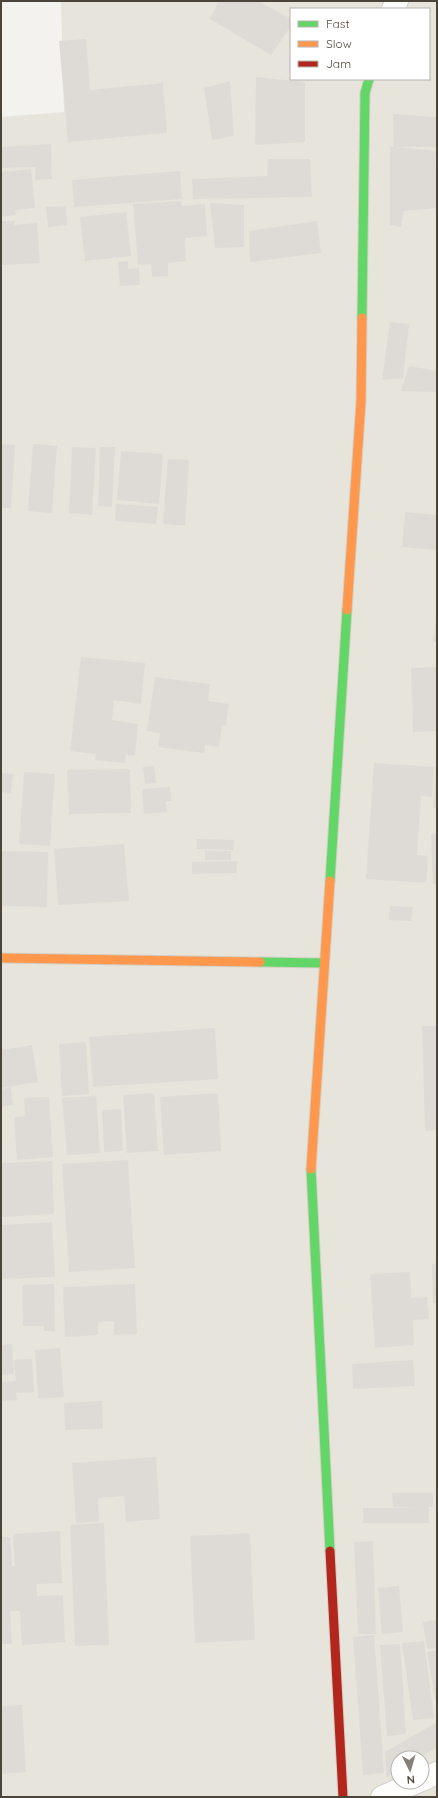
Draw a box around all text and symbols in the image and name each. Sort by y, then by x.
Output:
legend [290,8,430,80]
text: Fast [326,16,350,31]
text: Slow [326,36,352,51]
text: Jam [326,56,351,71]
north arrow [390,1750,430,1790]
text: N [406,1773,416,1787]

